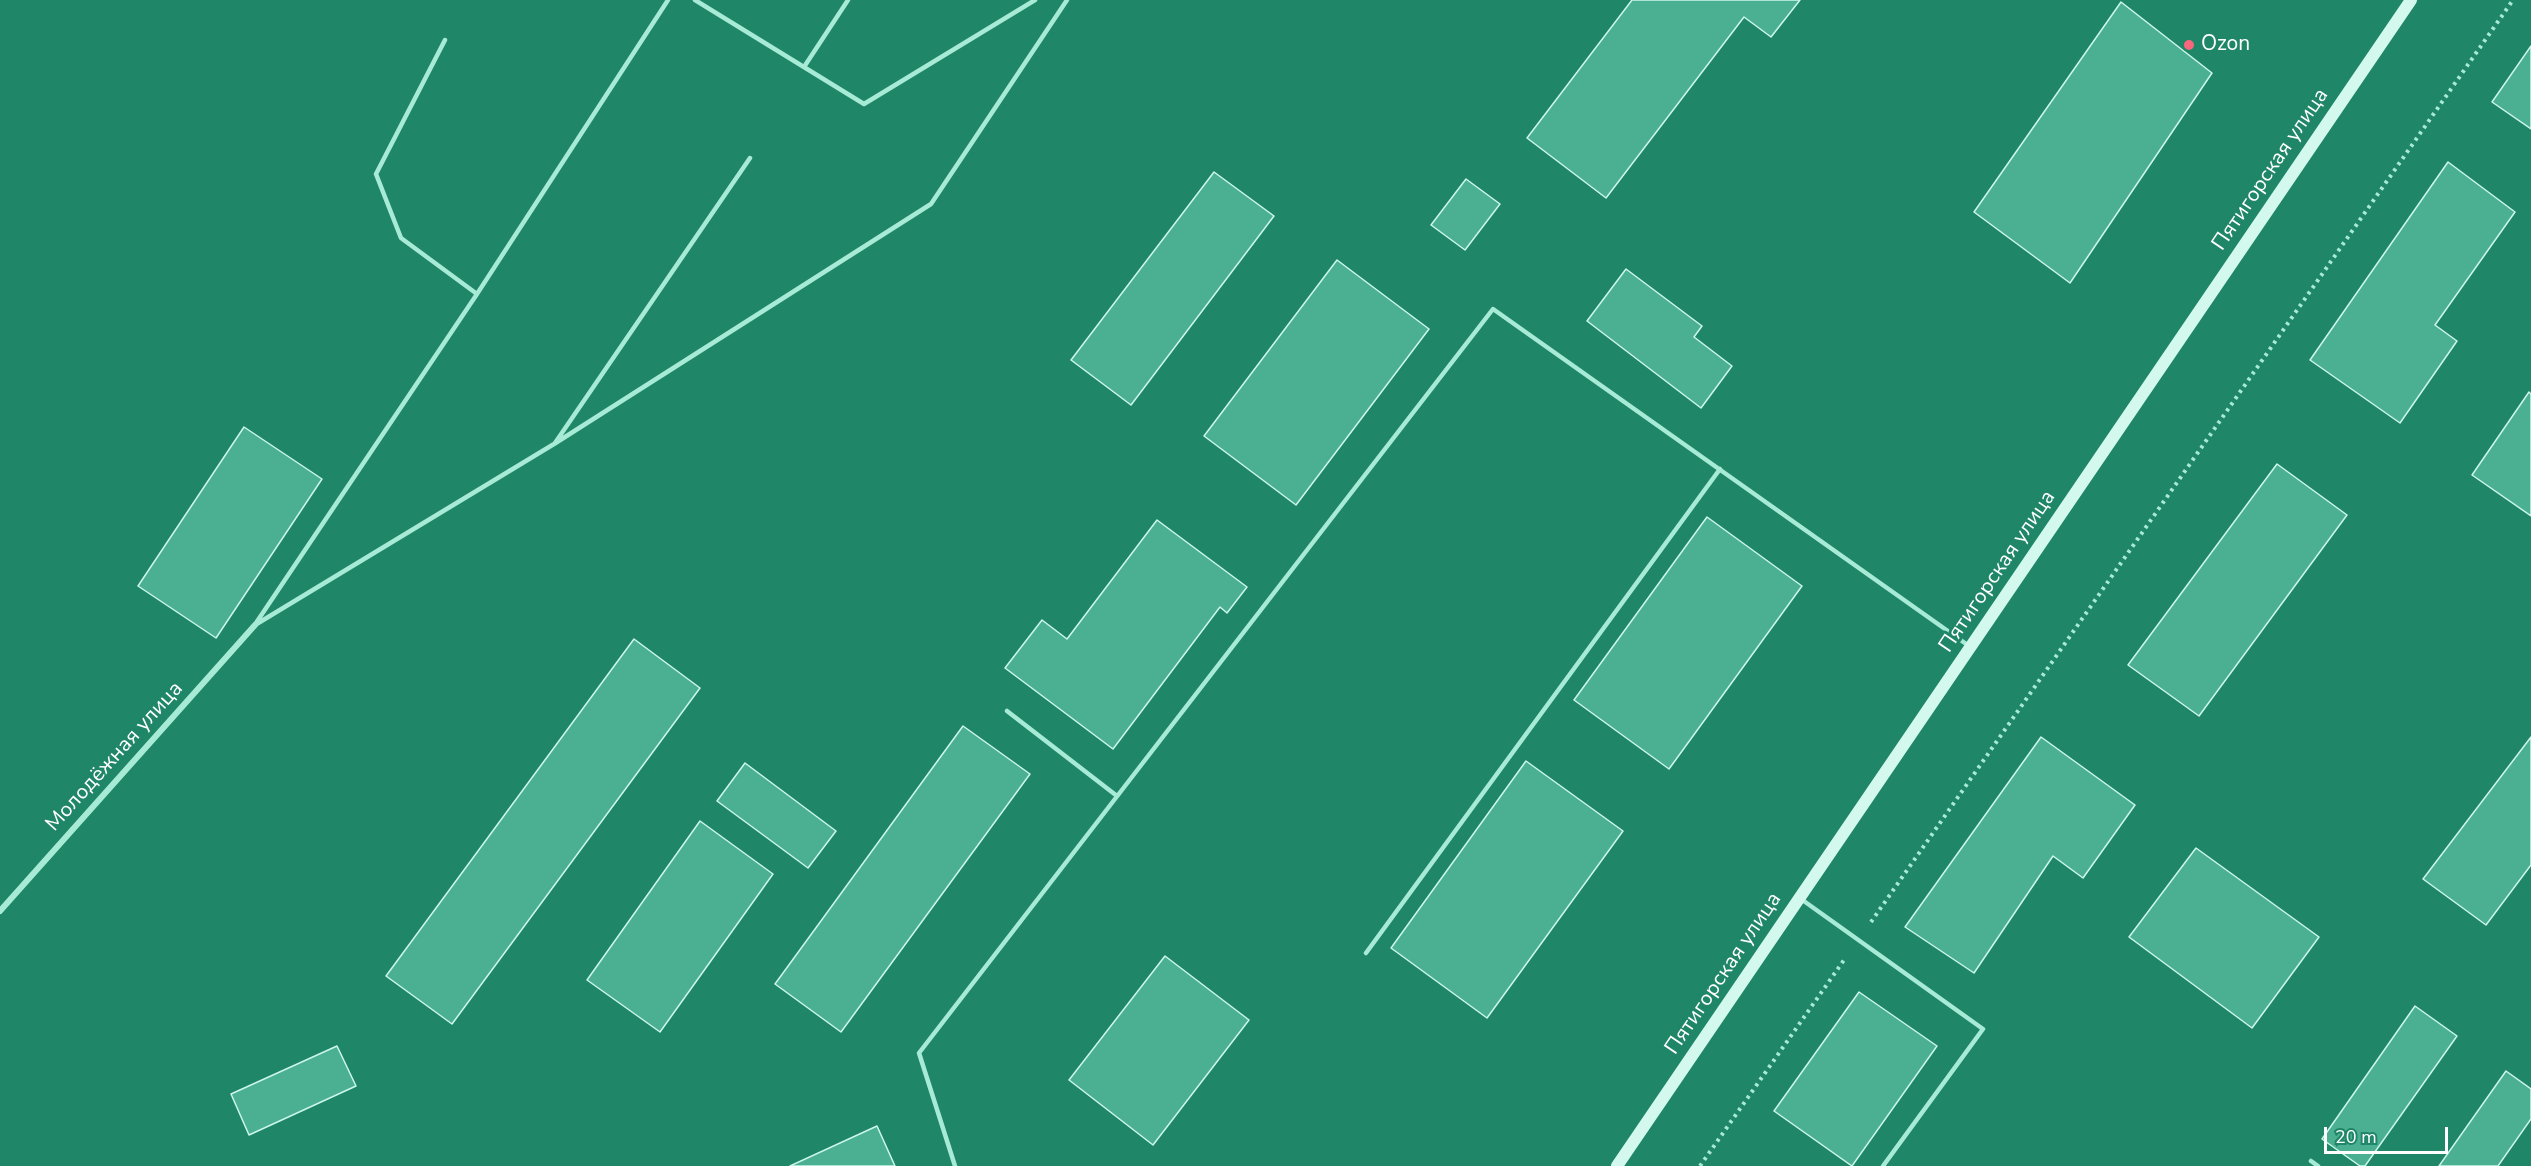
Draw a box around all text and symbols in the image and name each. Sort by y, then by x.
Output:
place label: Ozon [2201,32,2250,58]
marker: Ozon [2182,38,2196,52]
street label: Пятигорская улица [2207,84,2335,256]
street label: Пятигорская улица [1934,486,2062,658]
street label: Молодёжная улица [41,677,189,837]
street label: Пятигорская улица [1660,888,1788,1060]
scale bar [2327,1115,2452,1153]
text: 20 m [2335,1125,2377,1149]

